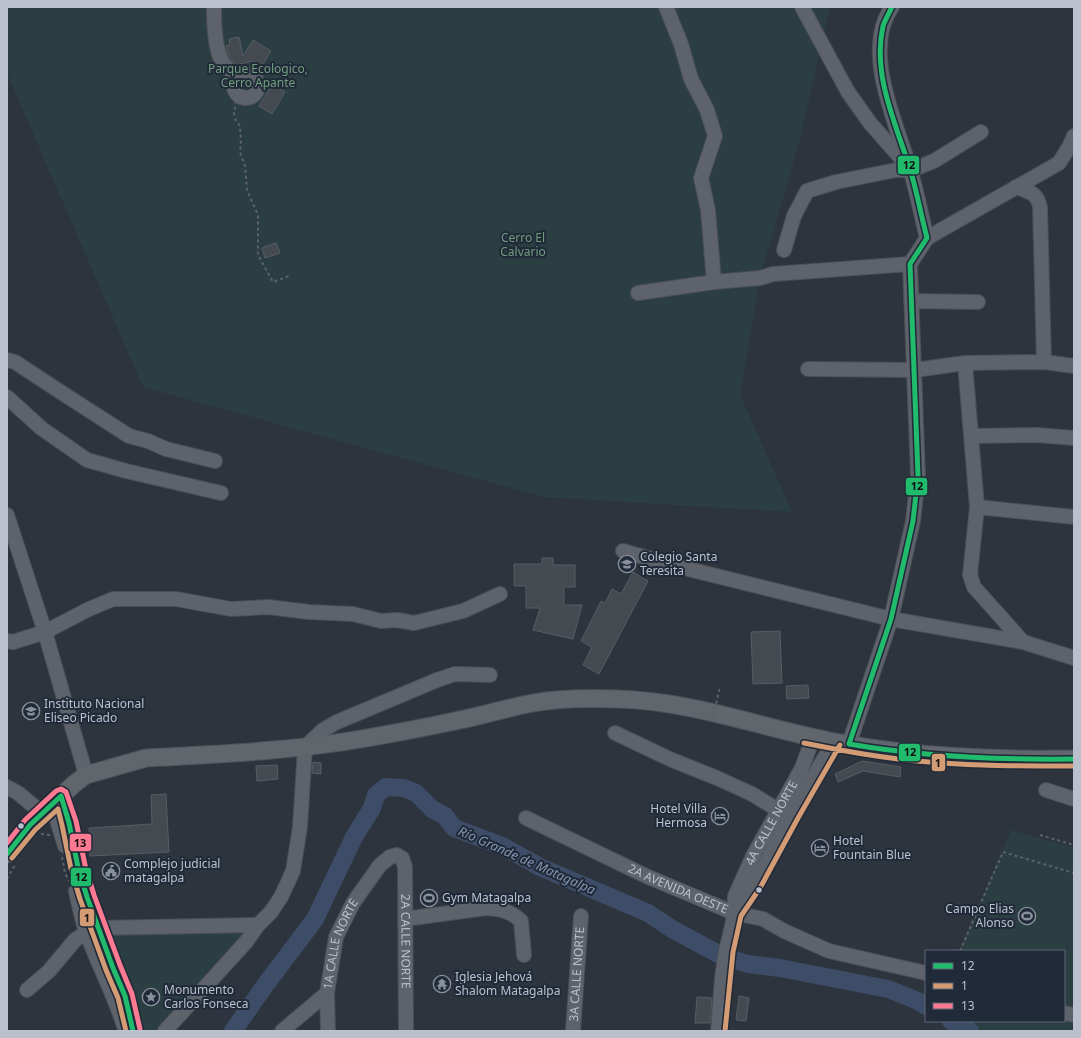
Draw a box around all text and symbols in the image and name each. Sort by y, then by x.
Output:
park label: Parque Ecologico, Cerro Apante [208,60,308,91]
line badge: 12 [897,155,920,175]
text: 12 [903,157,915,172]
park label: Cerro El Calvario [500,229,546,260]
line badge: 12 [905,477,928,496]
text: 12 [911,478,923,493]
place label: Colegio Santa Teresita [640,548,717,579]
school or university icon: Colegio Santa Teresita [617,554,637,574]
place label: Instituto Nacional Eliseo Picado [44,695,144,726]
school or university icon: Instituto Nacional Eliseo Picado [21,701,41,721]
line badge: 12 [898,743,921,762]
text: 12 [904,744,916,759]
line badge: 1 [931,753,946,772]
text: 1 [935,755,941,770]
street label: 4A CALLE NORTE [741,777,801,868]
place label: Hotel Villa Hermosa [650,800,707,831]
hotel icon: Hotel Villa Hermosa [710,806,730,826]
unlabelled marker [16,821,26,831]
water label: Río Grande de Matagalpa [456,822,599,899]
place label: Hotel Fountain Blue [833,832,911,863]
line badge: 13 [69,833,92,852]
text: 13 [74,835,86,850]
hotel icon: Hotel Fountain Blue [810,838,830,858]
place label: Complejo judicial matagalpa [124,855,220,886]
street label: 2A AVENIDA OESTE [625,860,731,918]
public building icon: Complejo judicial matagalpa [101,861,121,881]
line badge: 12 [70,867,92,887]
text: 12 [75,869,87,884]
unlabelled marker [754,885,764,895]
sports icon: Gym Matagalpa [419,888,439,908]
place label: Gym Matagalpa [442,889,531,906]
street label: 2A CALLE NORTE [397,894,415,989]
street label: 1A CALLE NORTE [319,895,362,991]
place label: Campo Elias Alonso [945,900,1014,931]
sports icon: Campo Elias Alonso [1017,906,1037,926]
line badge: 1 [79,908,95,927]
text: 1 [84,910,90,925]
street label: 3A CALLE NORTE [565,926,588,1022]
legend [925,950,1065,1022]
text: 12 [961,957,975,974]
place label: Iglesia Jehová Shalom Matagalpa [455,968,560,999]
temple icon: Iglesia Jehová Shalom Matagalpa [432,974,452,994]
text: 1 [961,977,968,994]
place label: Monumento Carlos Fonseca [164,981,248,1012]
place icon: Monumento Carlos Fonseca [141,987,161,1007]
text: 13 [961,997,975,1014]

